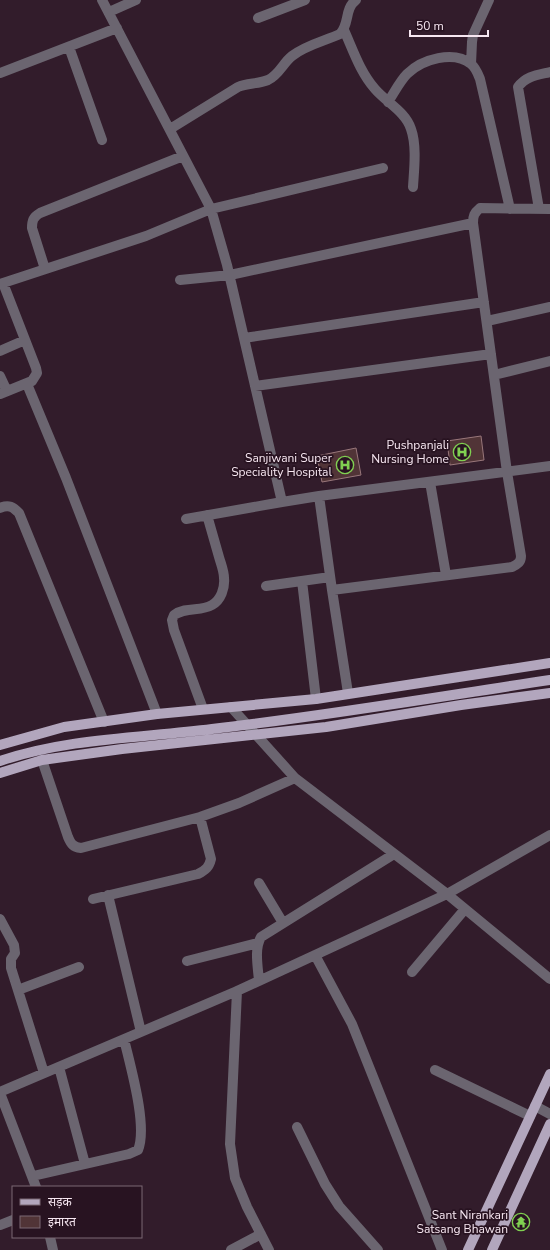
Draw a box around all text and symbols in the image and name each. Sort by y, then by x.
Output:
scale bar [410,12,488,38]
text: 50 m [416,18,444,34]
place label: Pushpanjali Nursing Home [371,437,449,467]
hospital icon: Pushpanjali Nursing Home [452,442,472,462]
place label: Sanjiwani Super Speciality Hospital [231,450,333,480]
hospital icon: Sanjiwani Super Speciality Hospital [335,455,355,475]
legend [12,1186,142,1238]
text: सड़क [48,1194,73,1210]
place label: Sant Nirankari Satsang Bhawan [417,1207,508,1237]
temple icon: Sant Nirankari Satsang Bhawan [511,1212,531,1232]
text: इमारत [48,1214,77,1230]

